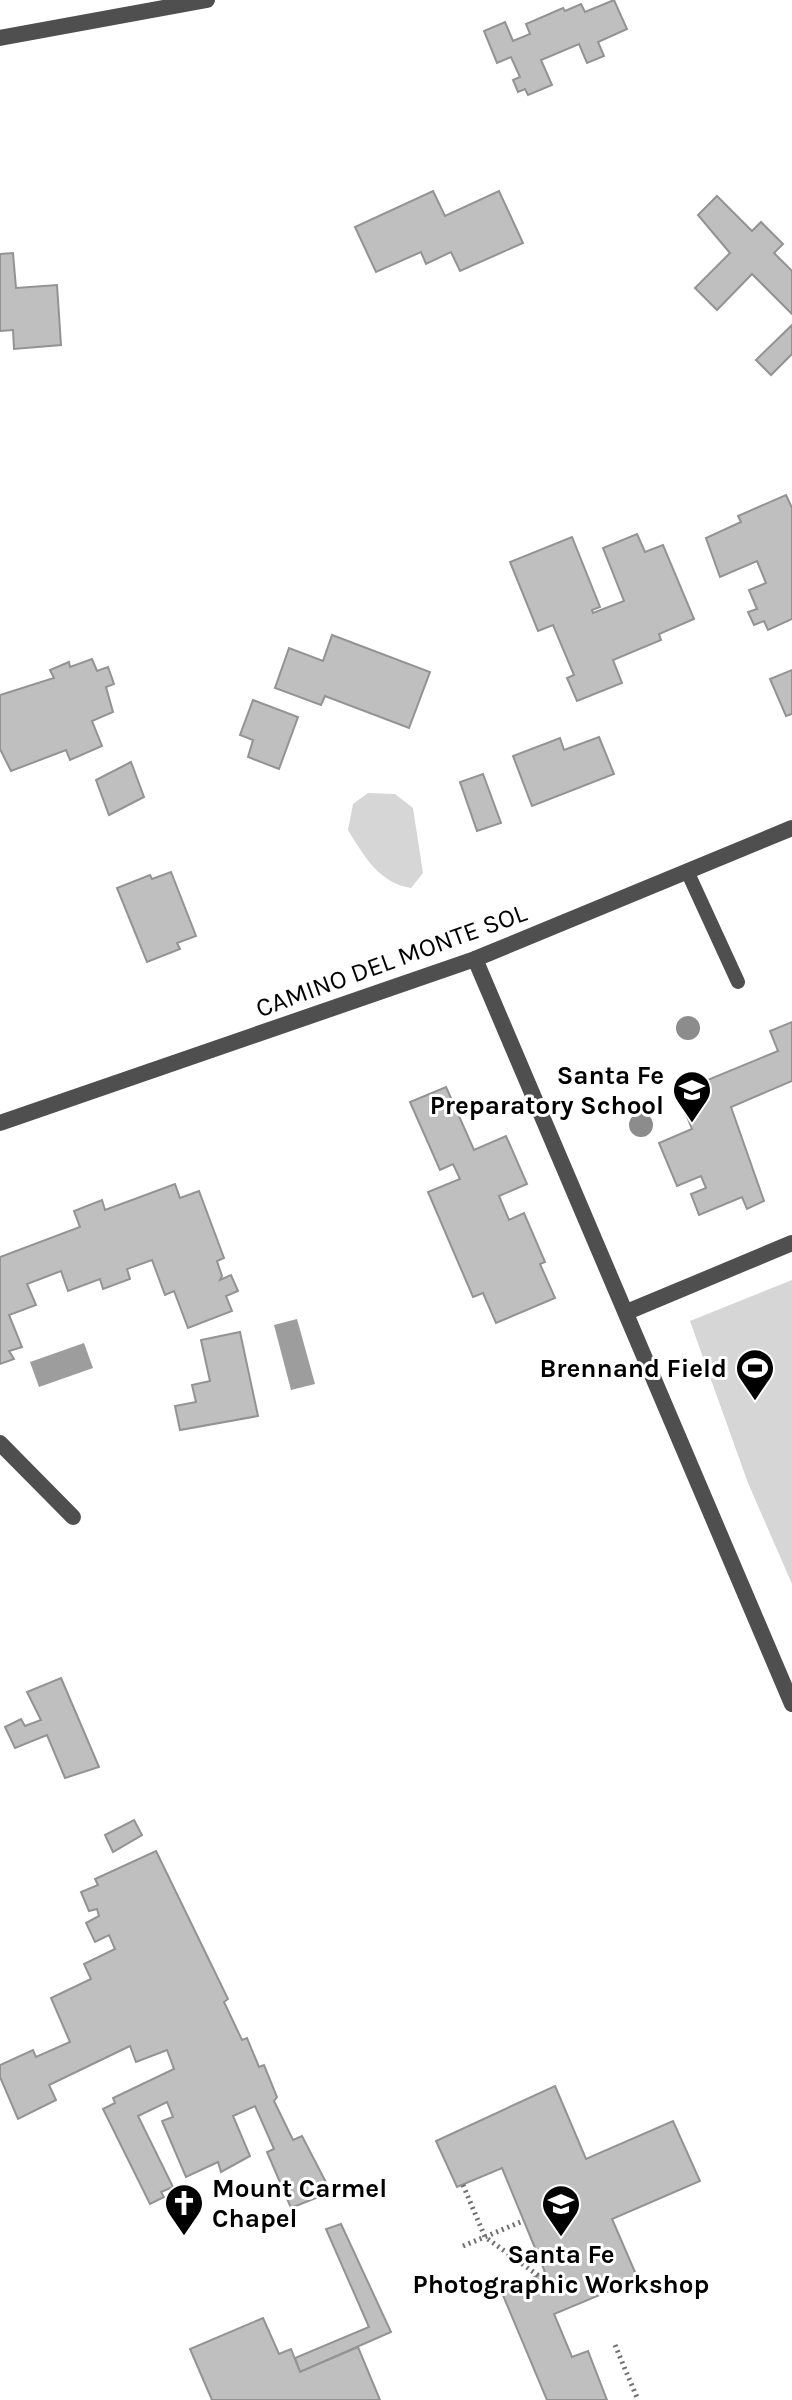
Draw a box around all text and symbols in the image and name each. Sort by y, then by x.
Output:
street label: CAMINO DEL MONTE SOL [251,897,531,1024]
place label: Santa Fe Preparatory School [430,1060,664,1121]
school or university icon: Santa Fe Preparatory School [671,1069,713,1124]
sports icon: Brennand Field [734,1347,776,1402]
place label: Brennand Field [539,1353,727,1384]
place label: Mount Carmel Chapel [212,2173,387,2234]
church icon: Mount Carmel Chapel [163,2182,205,2237]
school or university icon: Santa Fe Photographic Workshop [540,2183,582,2238]
place label: Santa Fe Photographic Workshop [413,2239,709,2300]

